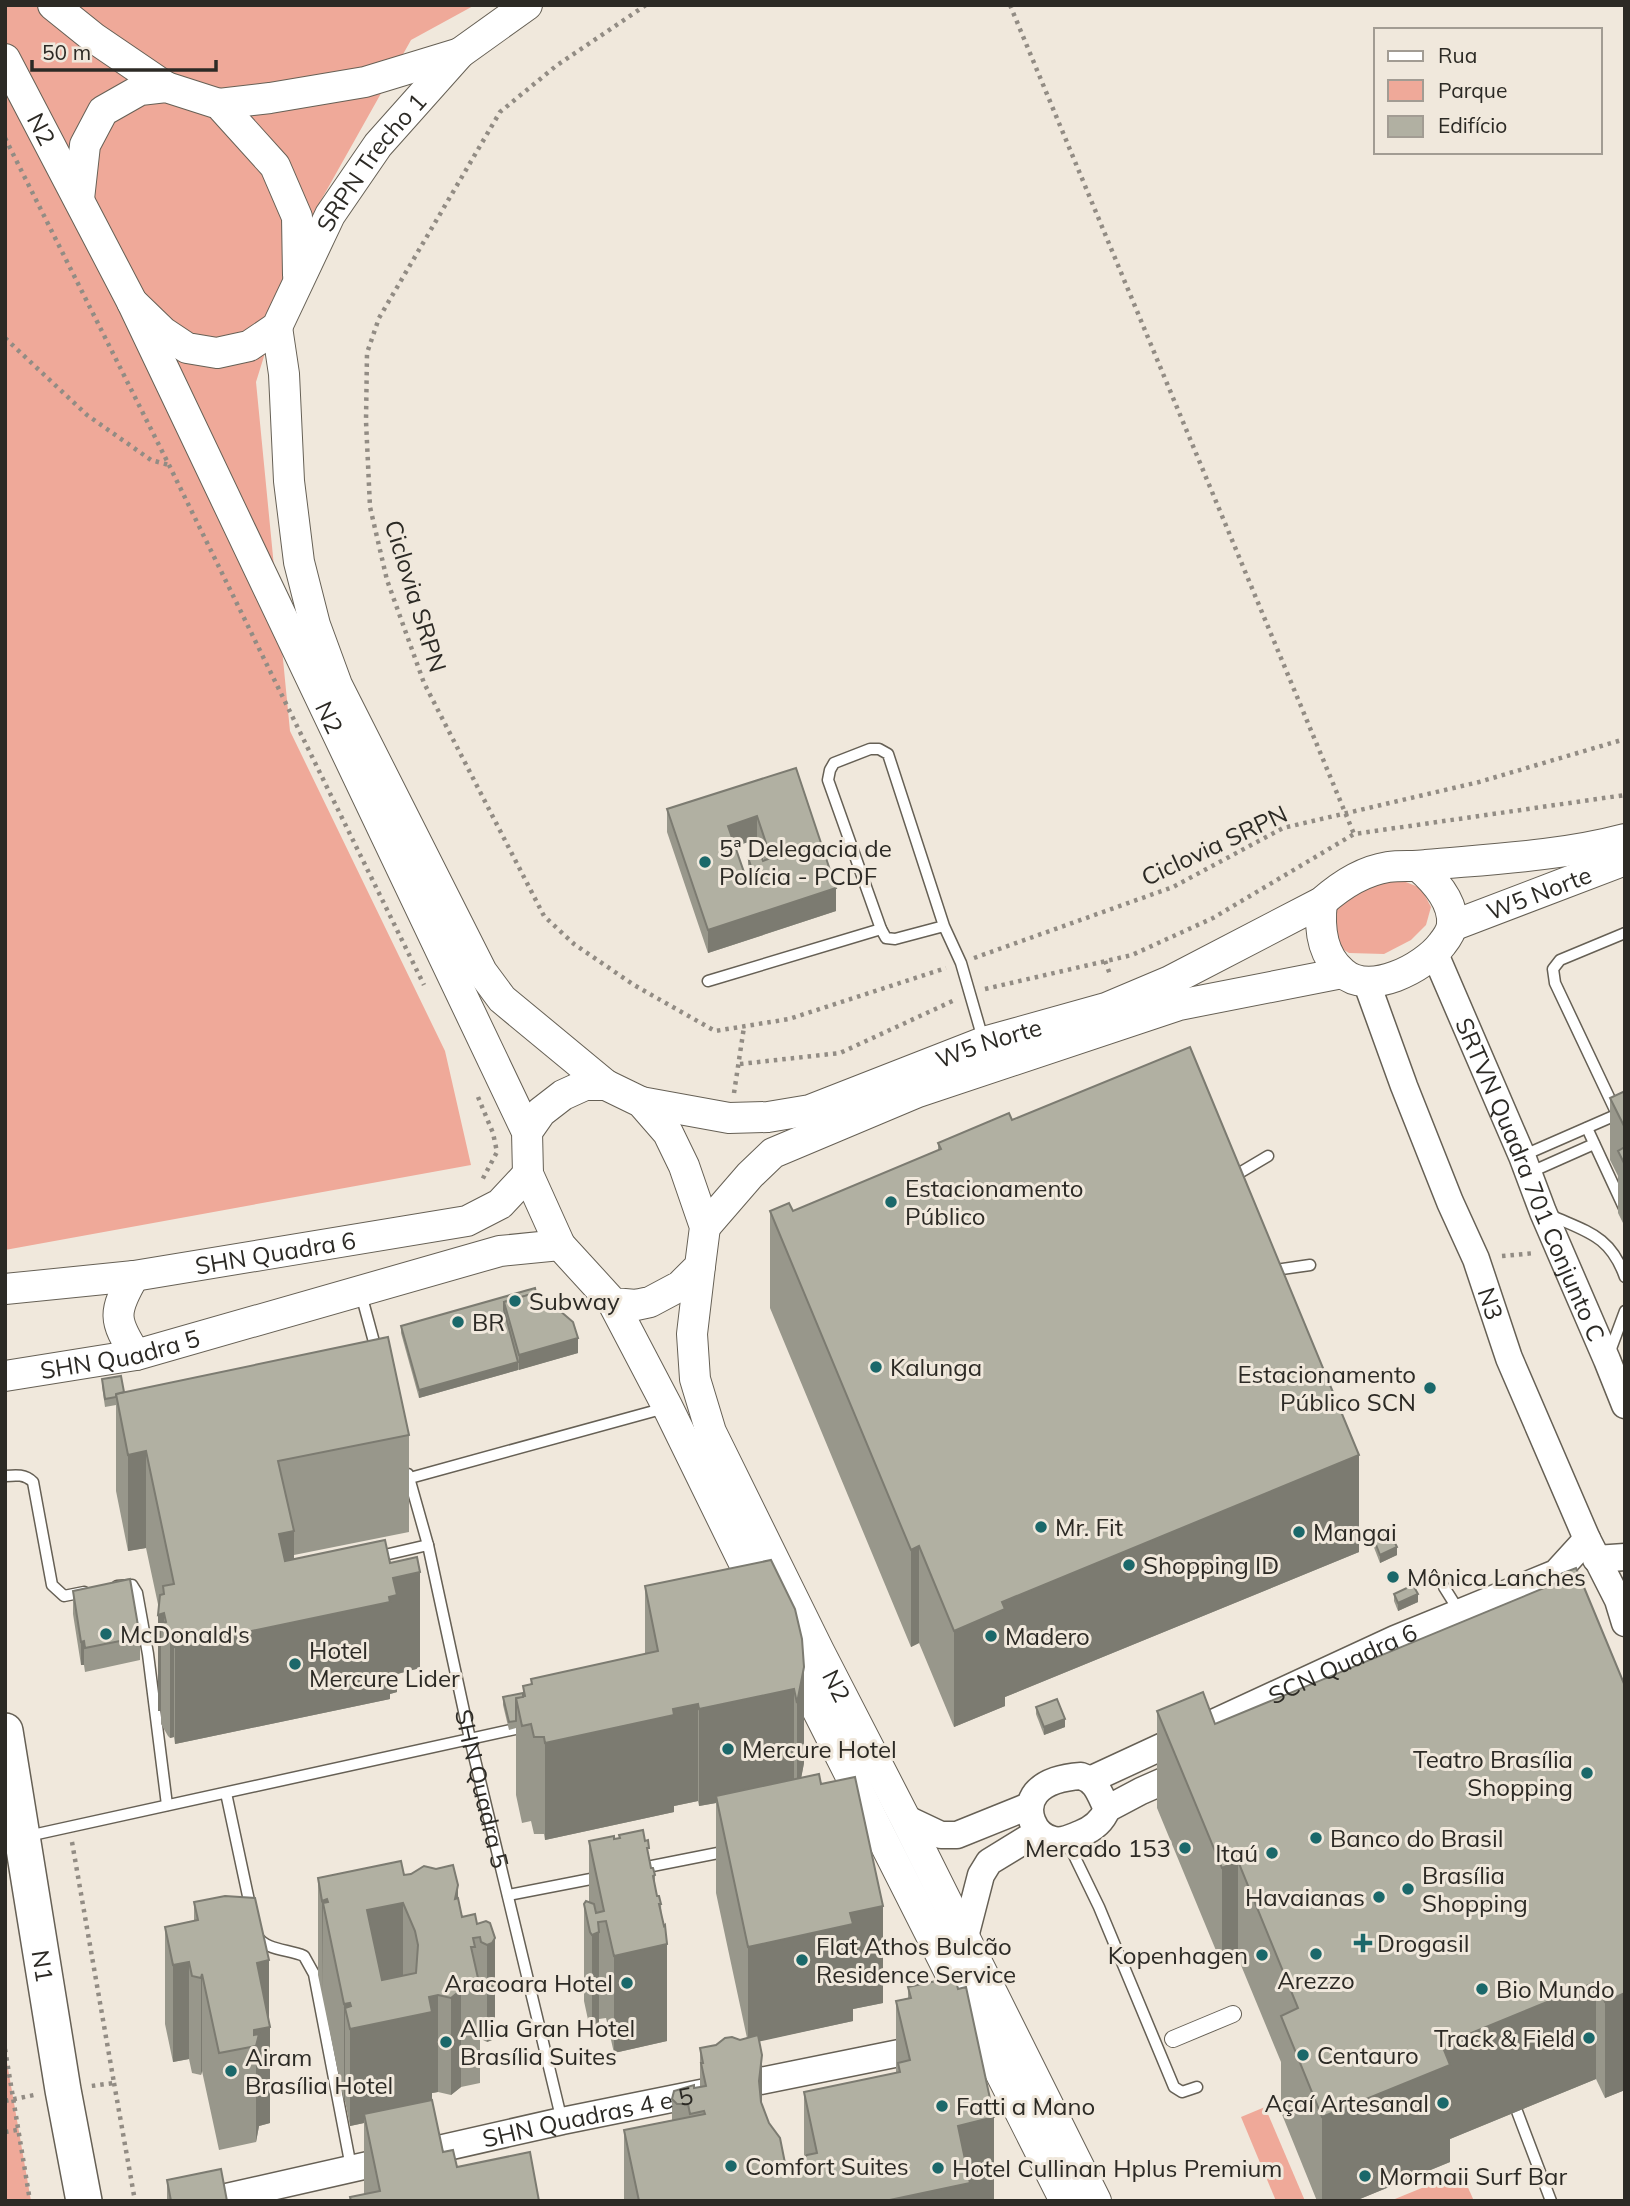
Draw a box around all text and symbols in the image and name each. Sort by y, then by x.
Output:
scale bar [32,28,215,72]
legend [1374,28,1602,154]
text: 50 m [42,39,91,65]
text: Rua [1438,42,1477,68]
text: Parque [1438,77,1507,103]
street label: SRPN Trecho 1 [310,86,432,236]
street label: N2 [21,108,62,150]
text: Edifício [1438,112,1507,138]
street label: Ciclovia SRPN [379,516,453,676]
street label: N2 [309,696,350,738]
street label: Ciclovia SRPN [1136,798,1292,892]
place label: 5ª Delegacia de Polícia - PCDF [719,833,892,891]
marker: 5ª Delegacia de Polícia - PCDF [697,854,713,870]
street label: W5 Norte [1482,859,1596,926]
street label: W5 Norte [931,1012,1045,1074]
street label: SRTVN Quadra 701 Conjunto C [1449,1013,1612,1346]
place label: Estacionamento Público [905,1173,1083,1231]
marker: Estacionamento Público [883,1194,899,1210]
street label: SHN Quadra 6 [193,1225,358,1281]
street label: N3 [1471,1283,1510,1324]
place label: Subway [529,1286,620,1316]
marker: Subway [507,1293,523,1309]
place label: BR [472,1307,505,1337]
marker: BR [450,1314,466,1330]
street label: SHN Quadra 5 [38,1323,203,1385]
place label: Kalunga [890,1352,982,1382]
marker: Kalunga [868,1359,884,1375]
place label: Estacionamento Público SCN [1238,1359,1416,1417]
marker: Estacionamento Público SCN [1422,1380,1438,1396]
place label: Mr. Fit [1055,1512,1123,1542]
place label: Mangai [1313,1517,1397,1547]
marker: Mr. Fit [1033,1519,1049,1535]
marker: Mangai [1291,1524,1307,1540]
place label: Shopping ID [1143,1550,1279,1580]
marker: Shopping ID [1121,1557,1137,1573]
place label: Mônica Lanches [1407,1562,1586,1592]
marker: Mônica Lanches [1385,1569,1401,1585]
street label: SCN Quadra 6 [1263,1617,1421,1711]
place label: McDonald's [120,1619,250,1649]
place label: Madero [1005,1621,1090,1651]
marker: McDonald's [98,1626,114,1642]
marker: Madero [983,1628,999,1644]
place label: Hotel Mercure Lider [309,1635,460,1693]
marker: Hotel Mercure Lider [287,1656,303,1672]
street label: N2 [816,1664,858,1707]
street label: SHN Quadra 5 [449,1706,516,1871]
place label: Mercure Hotel [742,1734,897,1764]
marker: Mercure Hotel [720,1741,736,1757]
place label: Teatro Brasília Shopping [1413,1744,1573,1802]
marker: Teatro Brasília Shopping [1579,1765,1595,1781]
place label: Banco do Brasil [1330,1823,1503,1853]
marker: Banco do Brasil [1308,1830,1324,1846]
place label: Mercado 153 [1025,1833,1171,1863]
place label: Itaú [1215,1838,1258,1868]
marker: Mercado 153 [1177,1840,1193,1856]
marker: Itaú [1264,1845,1280,1861]
place label: Brasília Shopping [1422,1860,1528,1918]
marker: Brasília Shopping [1400,1881,1416,1897]
place label: Havaianas [1245,1882,1365,1912]
marker: Havaianas [1371,1889,1387,1905]
place label: Drogasil [1377,1928,1469,1958]
place label: Flat Athos Bulcão Residence Service [816,1931,1016,1989]
marker: Drogasil [1355,1935,1371,1951]
place label: Kopenhagen [1108,1940,1248,1970]
marker: Arezzo [1308,1946,1324,1962]
marker: Kopenhagen [1254,1947,1270,1963]
street label: N1 [26,1948,60,1984]
marker: Flat Athos Bulcão Residence Service [794,1952,810,1968]
place label: Arezzo [1277,1965,1355,1995]
place label: Aracoara Hotel [444,1968,613,1998]
place label: Bio Mundo [1496,1974,1615,2004]
marker: Aracoara Hotel [619,1975,635,1991]
marker: Bio Mundo [1474,1981,1490,1997]
place label: Allia Gran Hotel Brasília Suites [460,2013,635,2071]
place label: Track & Field [1434,2023,1575,2053]
marker: Track & Field [1581,2030,1597,2046]
marker: Allia Gran Hotel Brasília Suites [438,2034,454,2050]
place label: Centauro [1317,2040,1419,2070]
place label: Airam Brasília Hotel [245,2042,393,2100]
marker: Centauro [1295,2047,1311,2063]
marker: Airam Brasília Hotel [223,2063,239,2079]
street label: SHN Quadras 4 e 5 [480,2080,696,2154]
place label: Açaí Artesanal [1265,2088,1429,2118]
place label: Fatti a Mano [956,2091,1095,2121]
marker: Açaí Artesanal [1435,2095,1451,2111]
marker: Fatti a Mano [934,2098,950,2114]
place label: Comfort Suites [745,2151,909,2181]
place label: Hotel Cullinan Hplus Premium [952,2153,1282,2183]
marker: Comfort Suites [723,2158,739,2174]
marker: Hotel Cullinan Hplus Premium [930,2160,946,2176]
place label: Mormaii Surf Bar [1379,2161,1567,2191]
marker: Mormaii Surf Bar [1357,2168,1373,2184]

